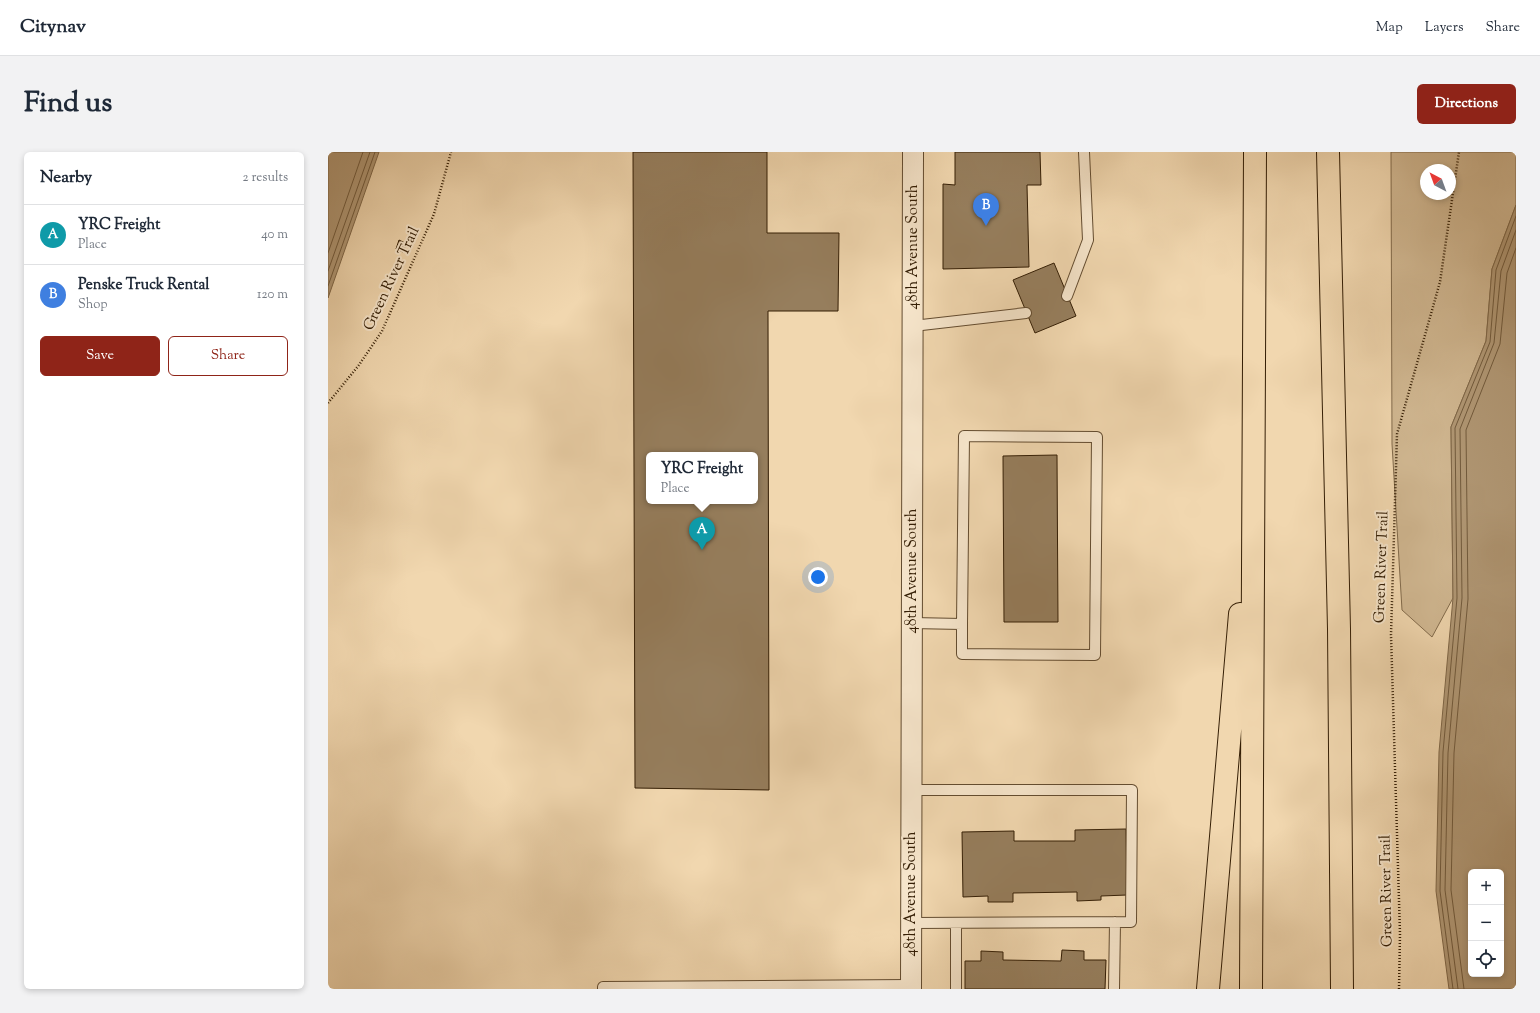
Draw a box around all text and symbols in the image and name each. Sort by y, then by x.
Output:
text: Citynav [20,14,86,41]
text: Map [1376,18,1403,38]
text: Layers [1425,18,1463,38]
text: Share [1485,18,1520,38]
text: Find us [24,84,112,124]
button: Directions [1417,84,1516,124]
north arrow [1420,164,1456,200]
text: Nearby [40,166,92,190]
text: 2 results [243,169,288,187]
street label: 48th Avenue South [903,184,924,310]
pin: B [973,193,999,226]
text: YRC Freight [78,215,160,236]
street label: Green River Trail [359,224,425,334]
text: A [48,226,58,244]
text: 40 m [261,226,288,244]
text: Place [78,236,107,254]
text: Penske Truck Rental [78,275,209,296]
text: B [49,286,57,304]
text: 120 m [257,286,288,304]
text: Shop [78,296,107,314]
button: Save [40,336,160,376]
button: Share [168,336,288,376]
popup [646,452,758,504]
text: YRC Freight [661,459,743,480]
text: Place [661,480,690,498]
street label: 48th Avenue South [902,508,923,634]
street label: Green River Trail [1370,511,1394,623]
pin: A [689,517,715,550]
your location [808,567,828,587]
street label: 48th Avenue South [901,831,922,957]
street label: Green River Trail [1376,835,1398,947]
map controls [1468,869,1504,977]
button: + [1468,869,1504,905]
button: − [1468,905,1504,941]
button: locate [1468,941,1504,977]

